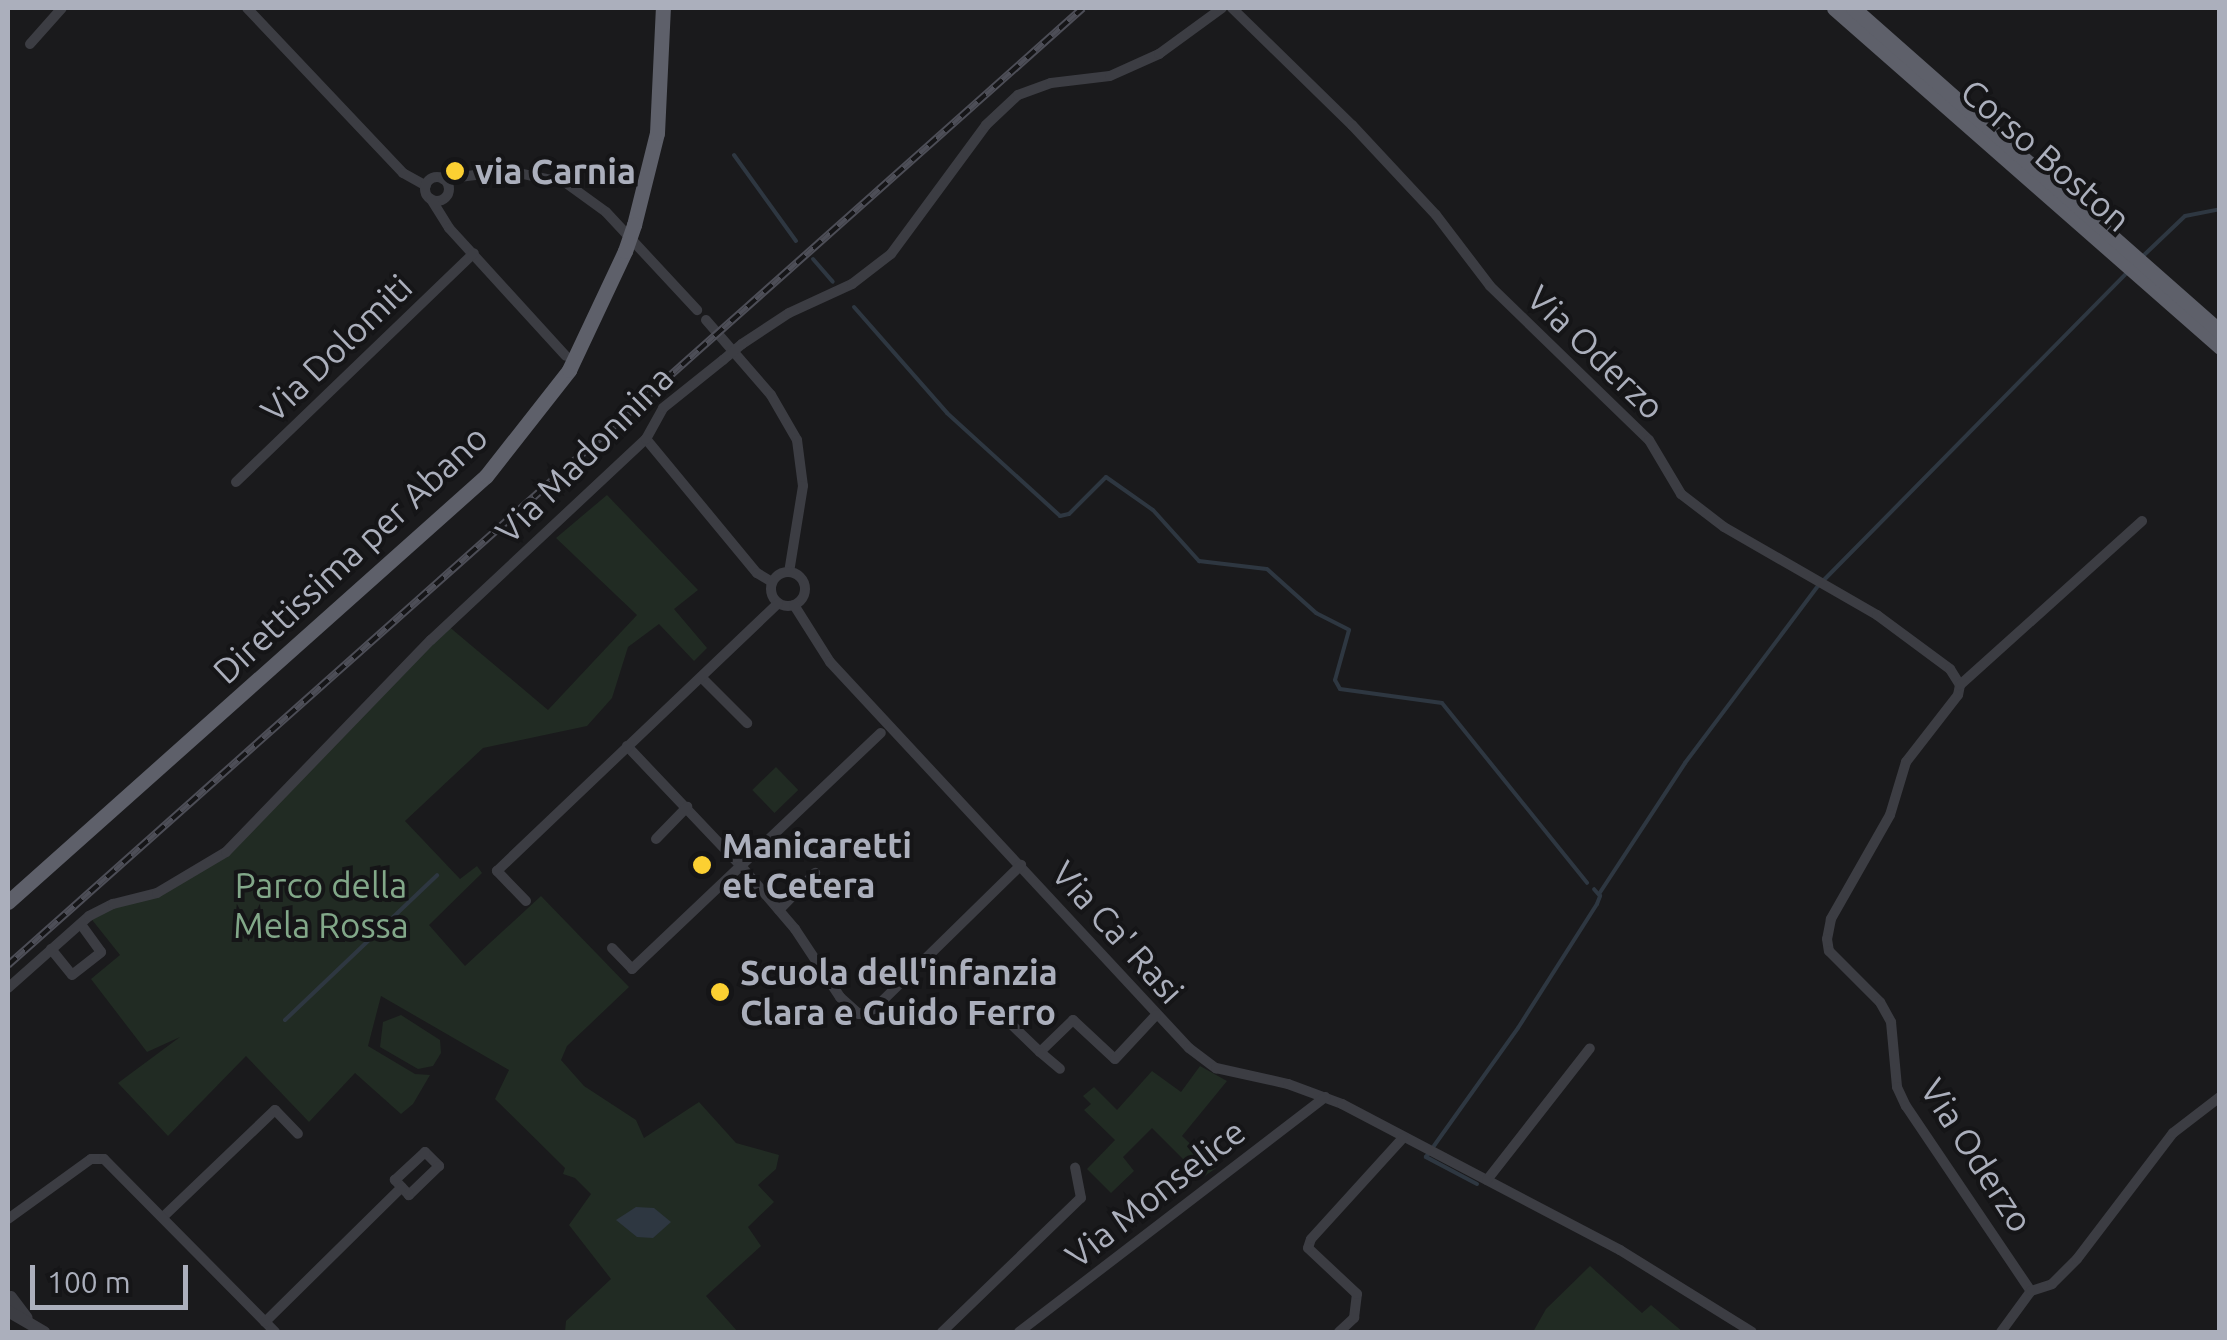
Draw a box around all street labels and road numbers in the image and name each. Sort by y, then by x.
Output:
street label: Corso Boston [1953,70,2139,240]
street label: Via Dolomiti [252,266,420,430]
street label: Via Oderzo [1519,276,1673,428]
street label: Via Madonnina [487,357,681,551]
street label: Direttissima per Abano [204,416,496,692]
street label: Via Ca' Rasi [1043,852,1193,1012]
street label: Via Oderzo [1912,1070,2042,1240]
street label: Via Monselice [1057,1110,1253,1276]

